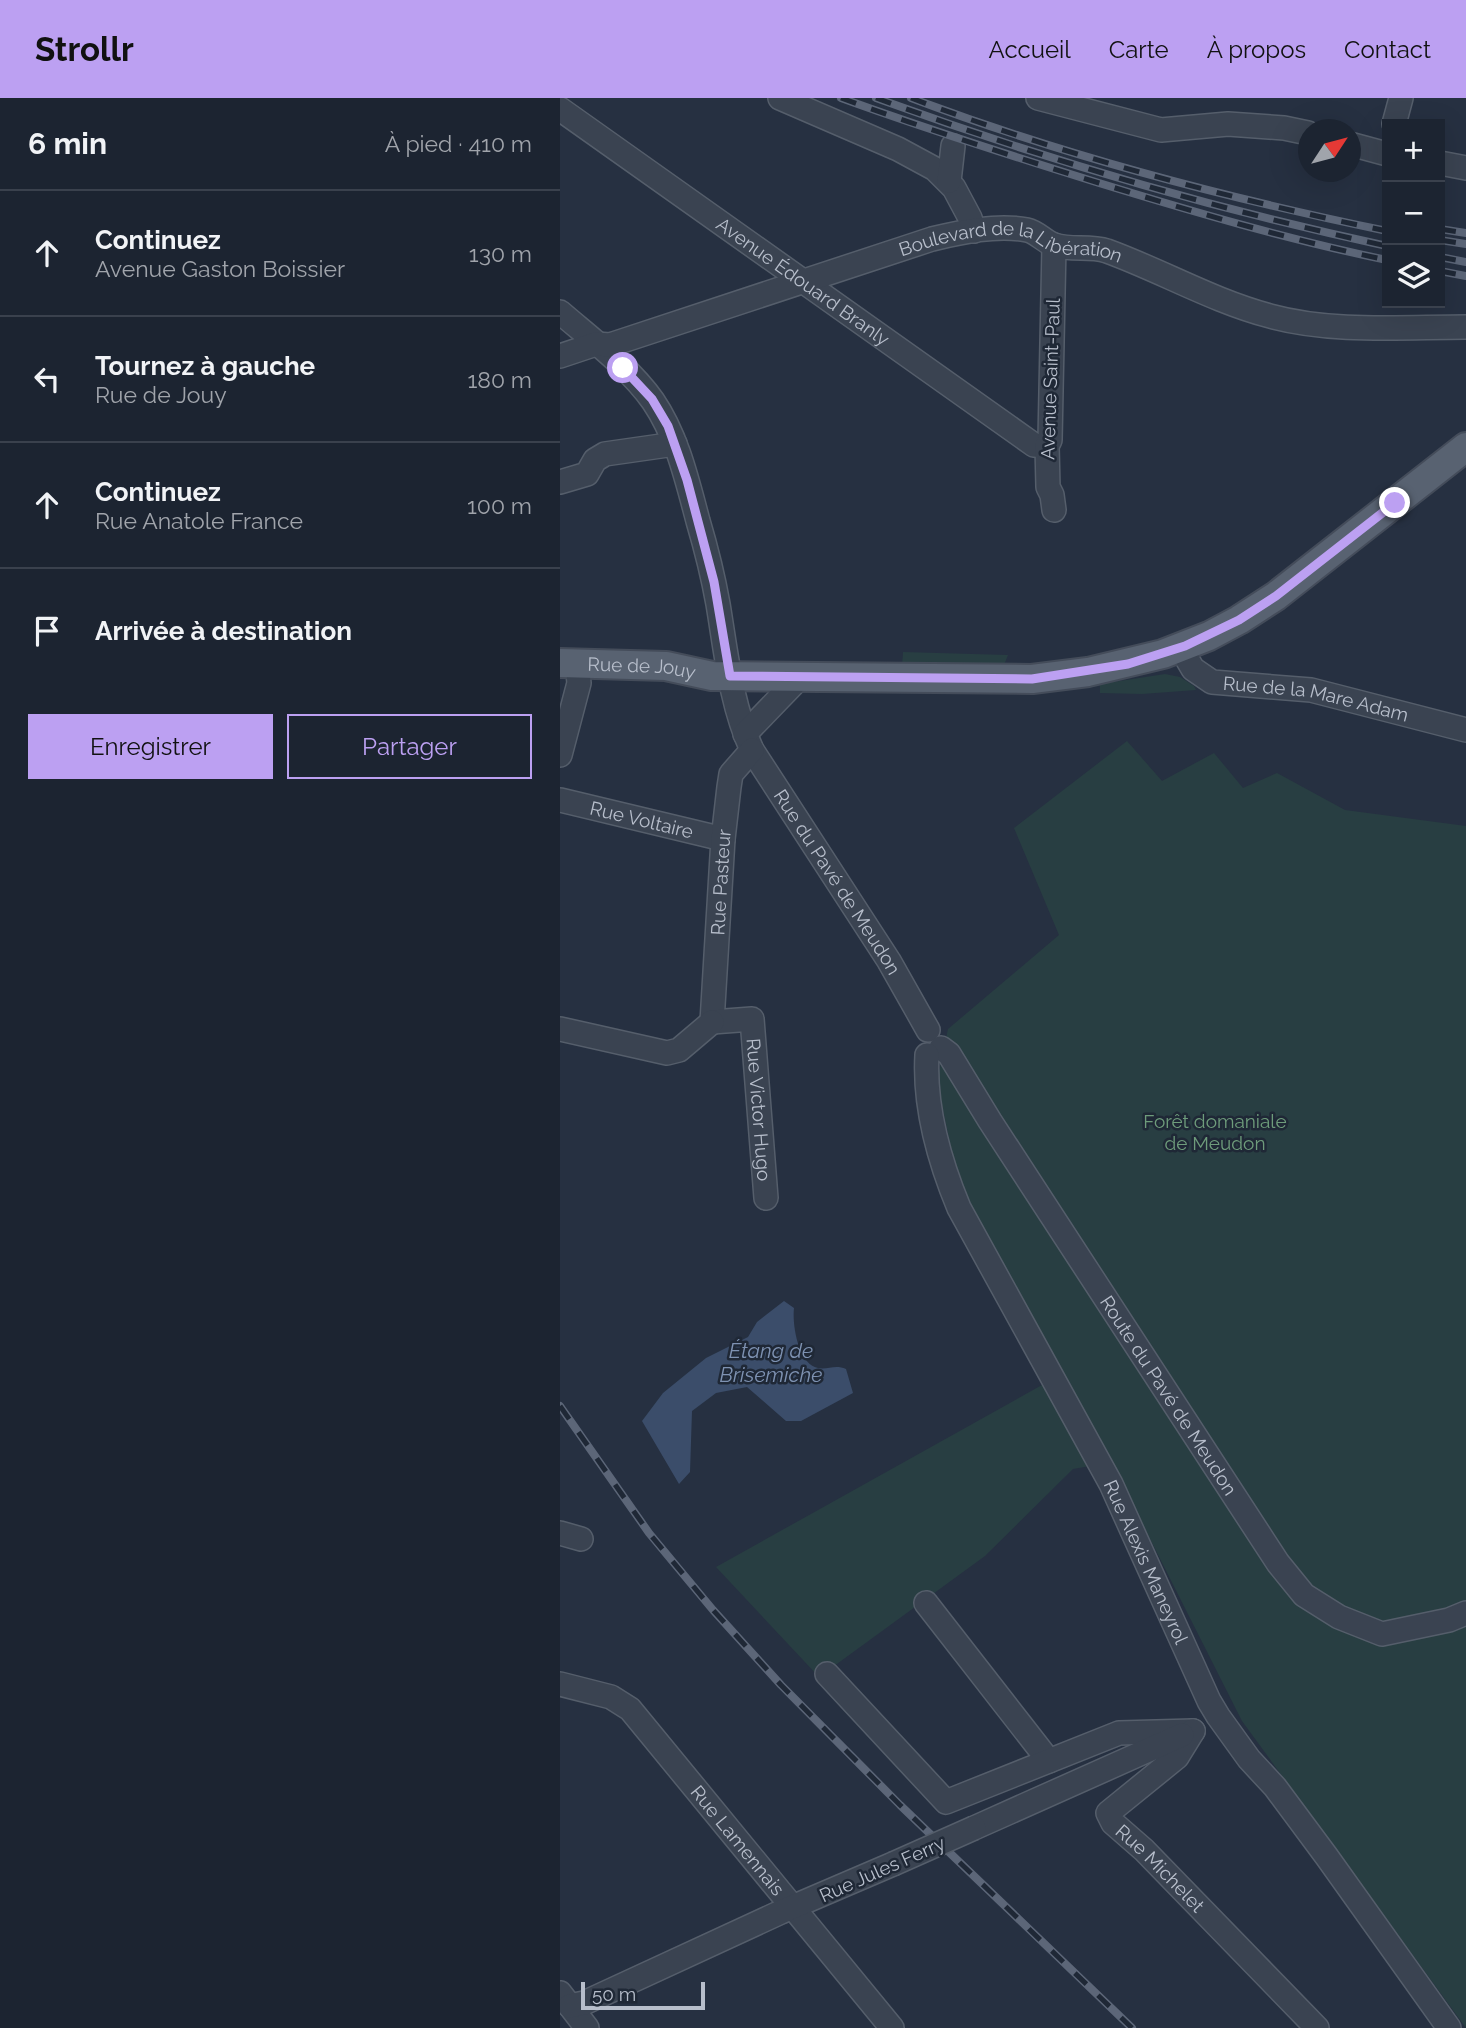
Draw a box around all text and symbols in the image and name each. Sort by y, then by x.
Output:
text: Strollr [35,30,134,69]
text: Accueil [989,35,1071,64]
text: Carte [1109,35,1169,64]
text: À propos [1207,35,1306,64]
text: Contact [1344,35,1431,64]
north arrow [1298,119,1361,182]
map controls [1382,119,1445,308]
button: + [1382,119,1445,182]
text: 6 min [28,126,107,161]
text: À pied · 410 m [385,130,532,157]
button: − [1382,182,1445,245]
street label: Avenue Édouard Branly [712,213,894,350]
street label: Boulevard de la Libération [896,217,1126,267]
text: Continuez [95,225,221,255]
icon: ahead [28,234,66,272]
text: 130 m [469,240,532,267]
button: layers [1382,245,1445,308]
text: Avenue Gaston Boissier [95,255,345,282]
street label: Avenue Saint-Paul [1036,297,1064,460]
text: Tournez à gauche [95,351,315,381]
route start [607,352,638,383]
icon: left [28,360,66,398]
text: 180 m [467,366,532,393]
text: Rue de Jouy [95,381,227,408]
text: Continuez [95,477,221,507]
icon: ahead [28,486,66,524]
route end [1379,487,1410,518]
text: 100 m [467,492,532,519]
text: Rue Anatole France [95,507,303,534]
icon: arrive [28,612,66,650]
text: Arrivée à destination [95,616,352,646]
street label: Rue de Jouy [587,653,698,683]
street label: Rue de la Mare Adam [1222,672,1411,726]
button: Enregistrer [28,714,273,779]
button: Partager [287,714,532,779]
street label: Rue du Pavé de Meudon [770,785,905,978]
street label: Rue Voltaire [588,797,696,843]
street label: Rue Pasteur [706,828,735,936]
street label: Rue Victor Hugo [743,1037,776,1182]
park label: Forêt domaniale de Meudon [1143,1110,1287,1154]
street label: Route du Pavé de Meudon [1096,1292,1242,1499]
water label: Étang de Brisemiche [719,1338,823,1387]
street label: Rue Alexis Maneyrol [1100,1476,1193,1648]
street label: Rue Lamennais [686,1781,789,1900]
street label: Rue Michelet [1111,1820,1210,1917]
street label: Rue Jules Ferry [816,1831,948,1907]
scale bar [581,1979,705,2011]
text: 50 m [592,1983,636,2005]

